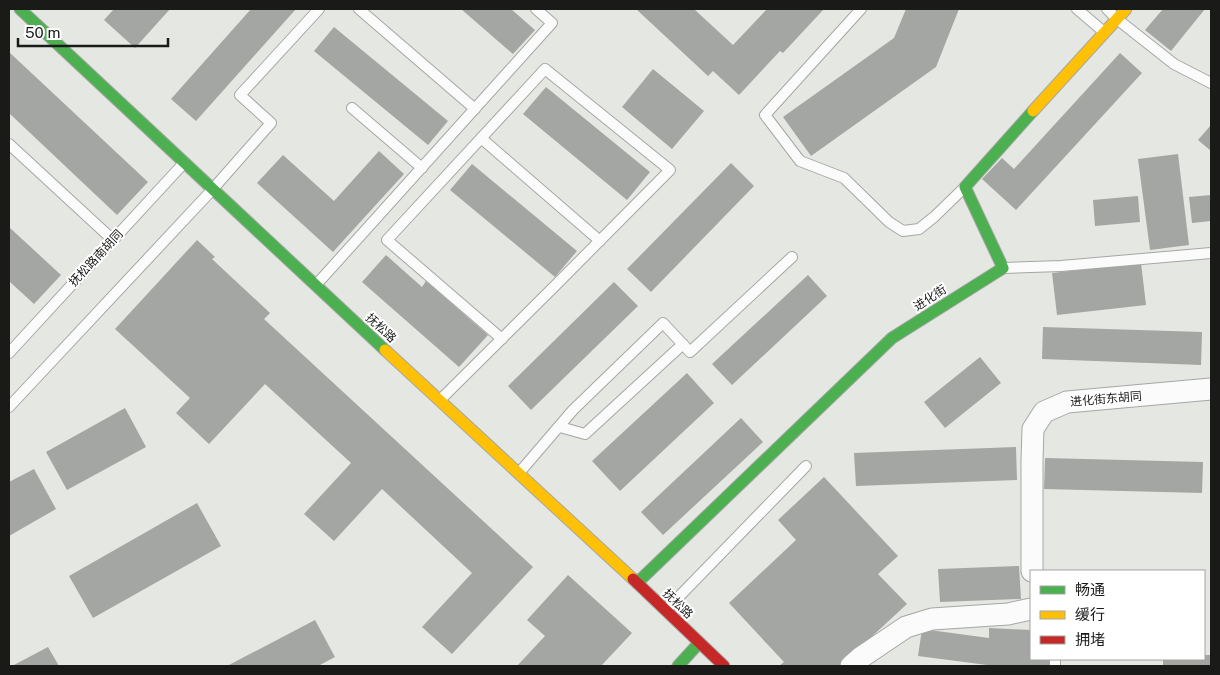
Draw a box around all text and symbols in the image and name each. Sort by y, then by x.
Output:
scale bar [18,15,168,47]
text: 50 m [25,24,60,41]
street label: 抚松路南胡同 [66,227,126,289]
street label: 进化街 [911,282,949,314]
street label: 抚松路 [363,311,399,345]
street label: 进化街东胡同 [1070,389,1142,409]
legend [1030,570,1205,660]
text: 畅通 [1075,581,1105,598]
street label: 抚松路 [660,586,696,622]
text: 缓行 [1075,606,1105,623]
text: 拥堵 [1075,631,1105,648]

